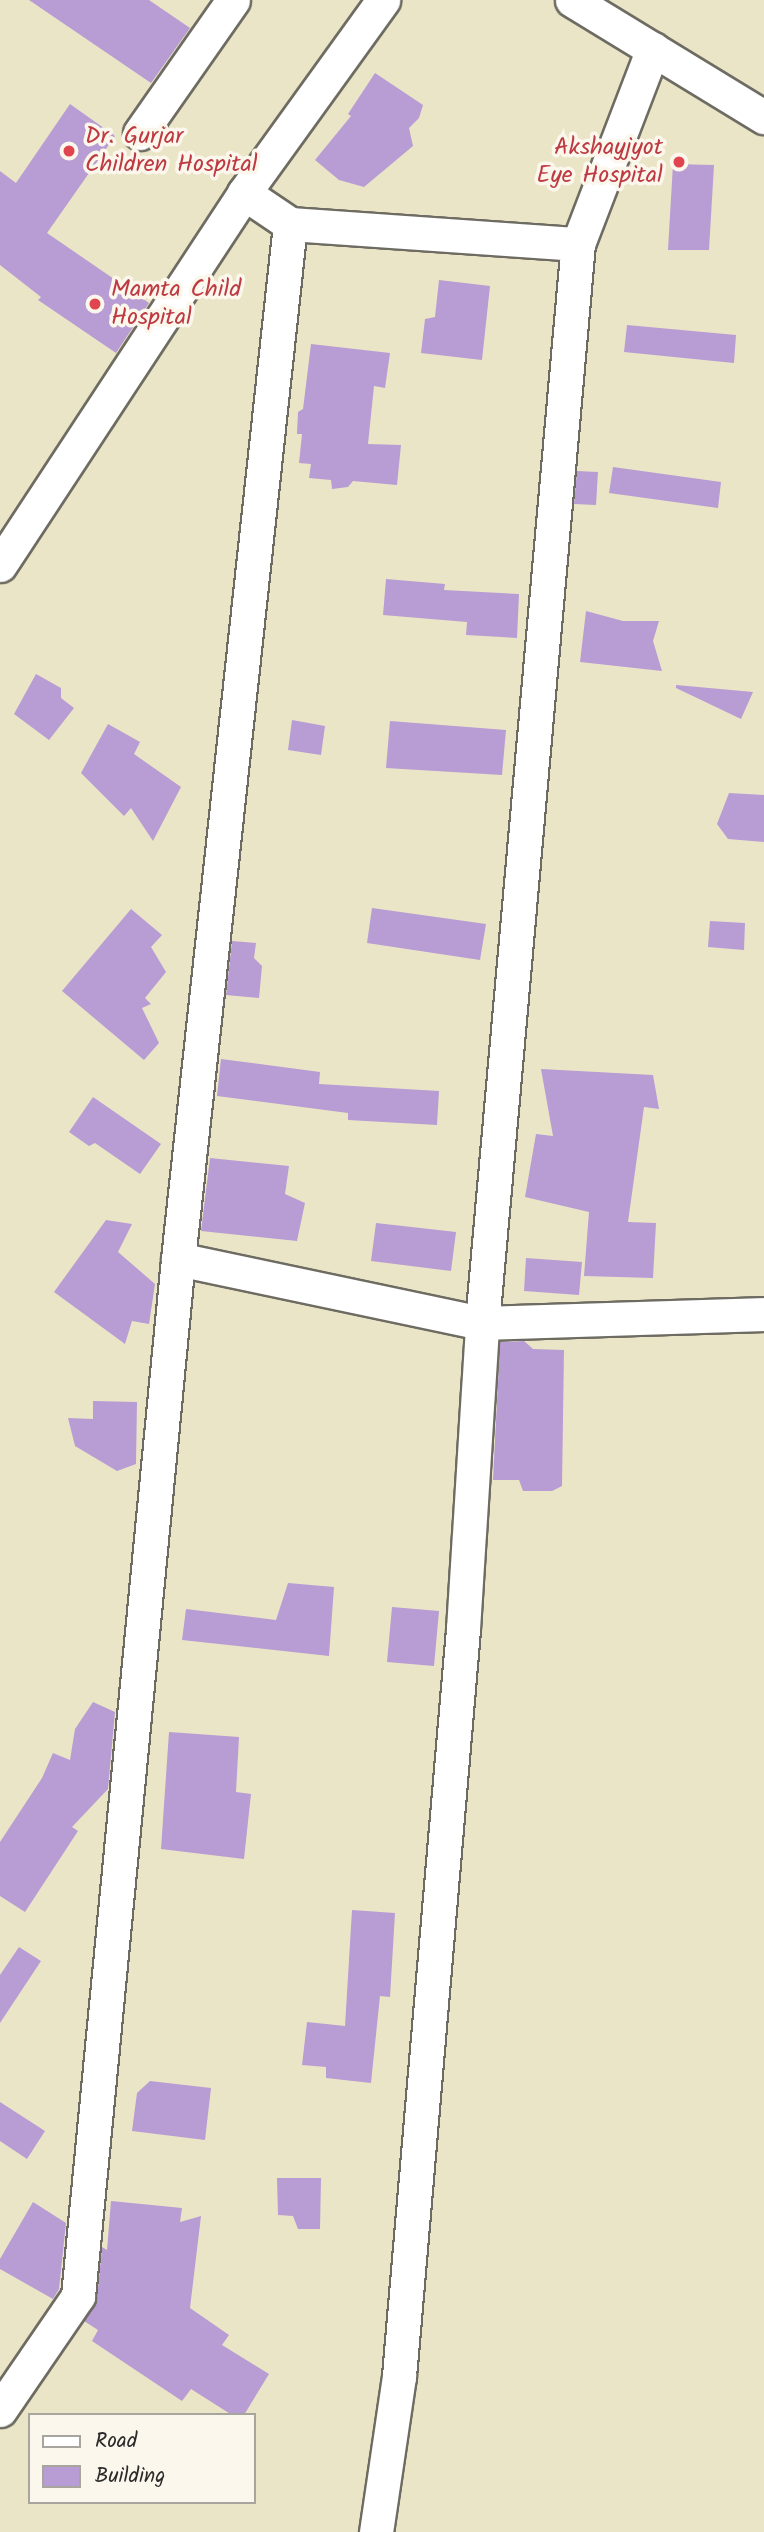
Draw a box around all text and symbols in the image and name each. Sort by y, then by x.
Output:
place label: Dr. Gurjar Children Hospital [85,123,258,179]
place label: Akshayjyot Eye Hospital [536,134,663,190]
marker: Dr. Gurjar Children Hospital [59,141,79,161]
marker: Akshayjyot Eye Hospital [669,152,689,172]
place label: Mamta Child Hospital [111,276,241,332]
marker: Mamta Child Hospital [85,294,105,314]
legend [28,2413,256,2504]
text: Road [95,2425,137,2458]
text: Building [95,2460,165,2493]

